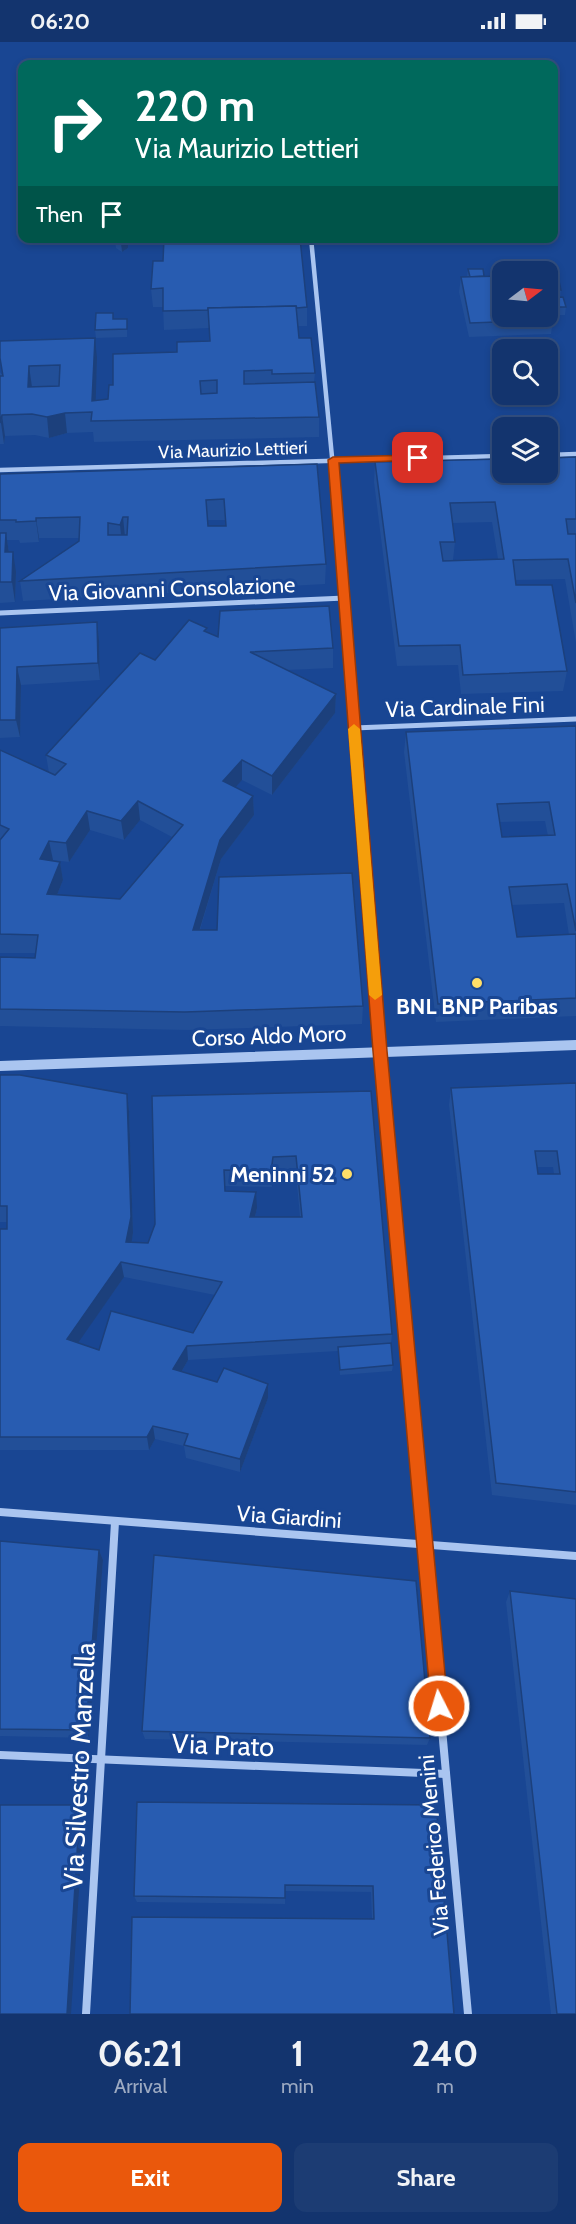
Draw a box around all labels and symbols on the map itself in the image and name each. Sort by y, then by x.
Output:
north arrow [492,261,558,327]
pin [392,432,443,483]
street label: Via Maurizio Lettieri [158,436,308,464]
street label: Via Giovanni Consolazione [48,571,296,607]
street label: Via Cardinale Fini [385,691,545,723]
marker: BNL BNP Paribas [470,976,484,990]
place label: BNL BNP Paribas [396,993,558,1020]
street label: Corso Aldo Moro [191,1020,347,1052]
place label: Meninni 52 [230,1161,335,1188]
marker: Meninni 52 [340,1167,354,1181]
street label: Via Giardini [236,1500,342,1534]
street label: Via Silvestro Manzella [56,1641,102,1891]
position arrow [407,1674,471,1738]
street label: Via Prato [171,1727,275,1763]
street label: Via Federico Menini [413,1754,455,1936]

